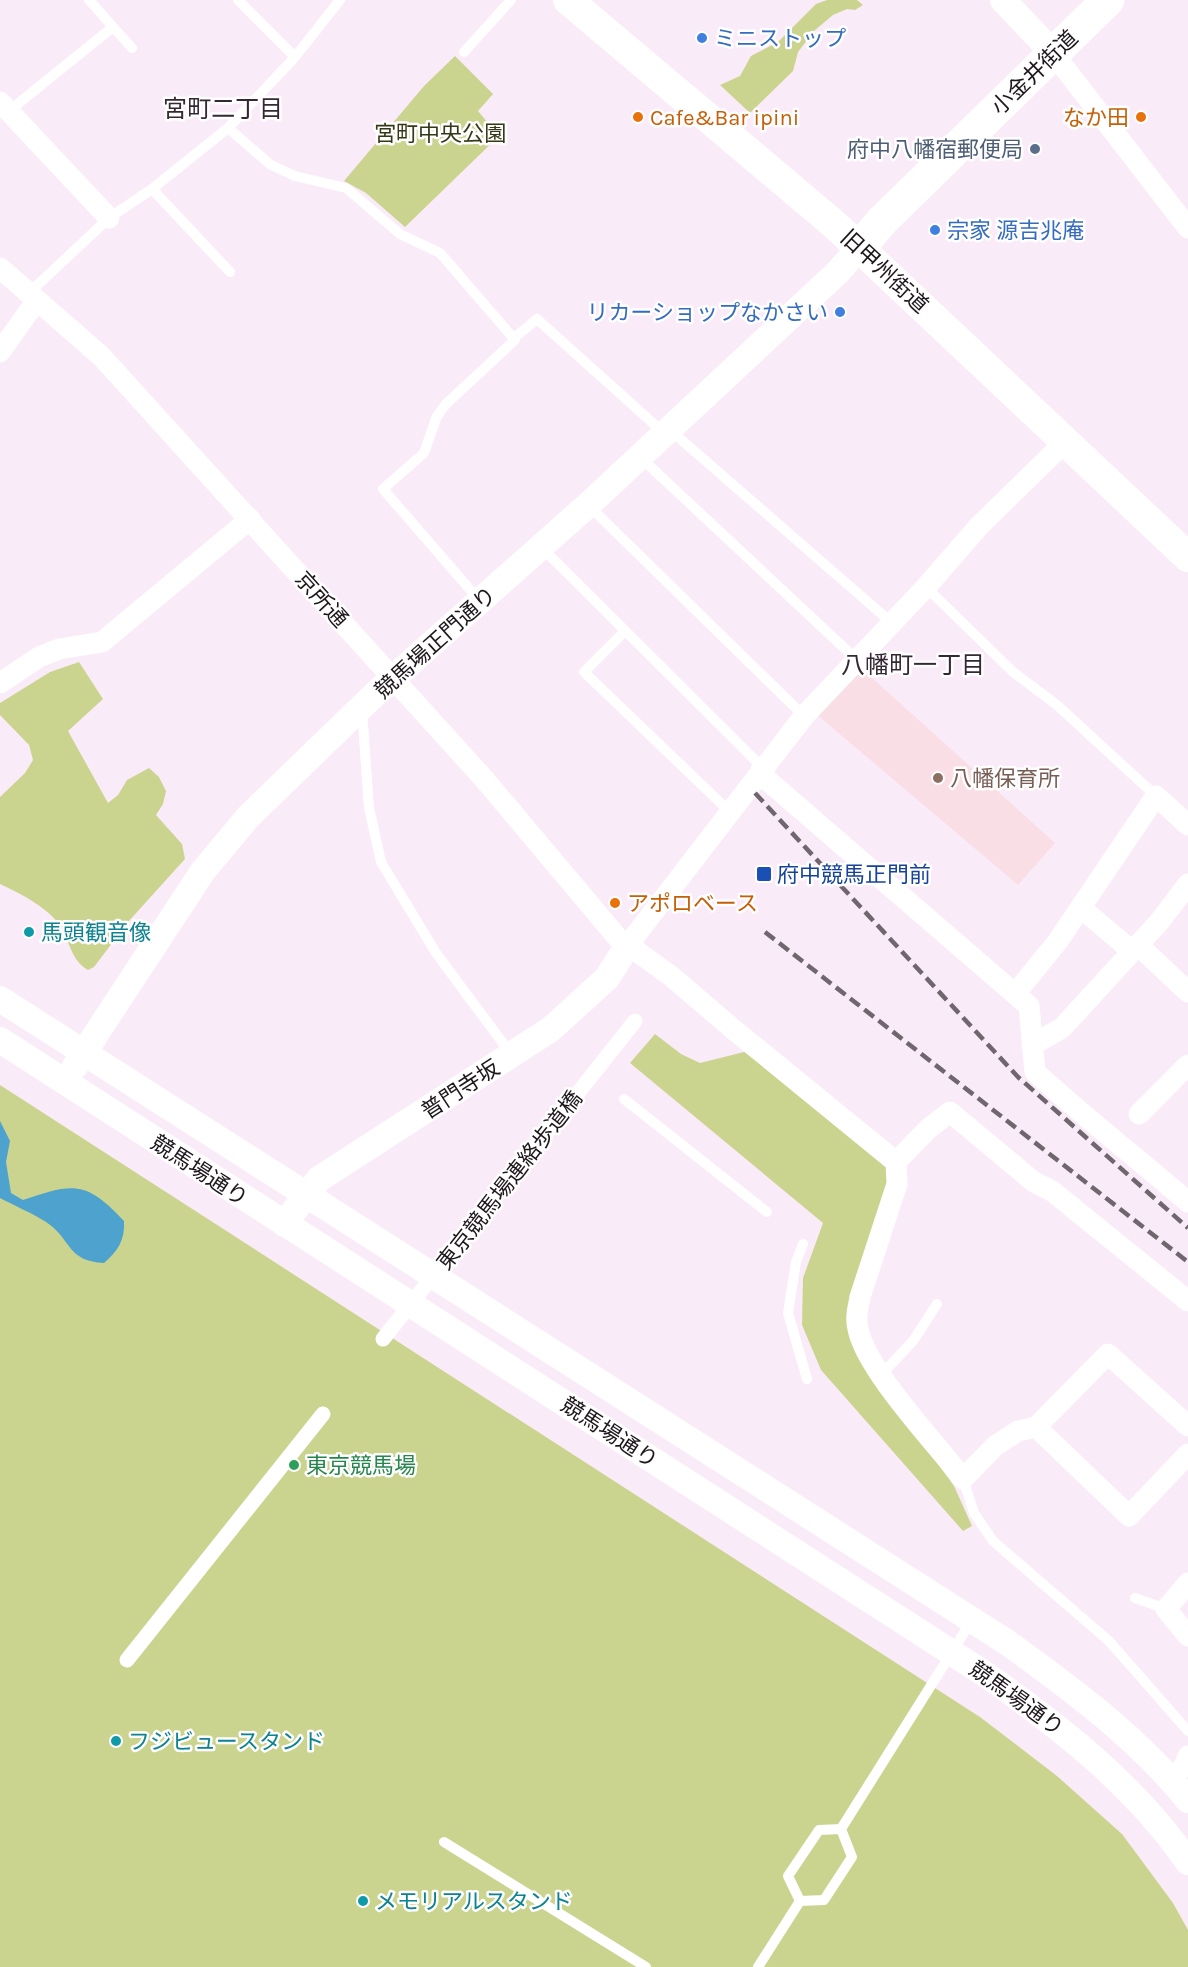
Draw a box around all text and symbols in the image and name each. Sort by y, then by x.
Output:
street label: 小金井街道 [986,25,1083,120]
place label: ミニストップ [714,26,846,52]
marker: ミニストップ [695,31,709,45]
district label: 宮町二丁目 [163,95,283,123]
place label: Cafe&Bar ipini [650,105,799,131]
place label: なか田 [1063,105,1129,131]
marker: Cafe&Bar ipini [631,110,645,124]
marker: なか田 [1134,110,1148,124]
park label: 宮町中央公園 [374,121,506,147]
place label: 府中八幡宿郵便局 [847,137,1023,163]
marker: 府中八幡宿郵便局 [1028,142,1042,156]
place label: 宗家 源吉兆庵 [947,218,1084,244]
marker: 宗家 源吉兆庵 [928,223,942,237]
street label: 旧甲州街道 [835,225,933,319]
place label: リカーショップなかさい [586,300,828,326]
marker: リカーショップなかさい [833,305,847,319]
street label: 京所通 [290,566,353,633]
street label: 競馬場正門通り [370,582,502,704]
district label: 八幡町一丁目 [841,651,985,679]
place label: 八幡保育所 [950,766,1060,792]
marker: 八幡保育所 [931,771,945,785]
place label: 府中競馬正門前 [777,862,931,888]
marker: 府中競馬正門前 [755,865,773,883]
place label: アポロベース [627,891,758,917]
marker: アポロベース [608,896,622,910]
place label: 馬頭観音像 [41,920,151,946]
marker: 馬頭観音像 [22,925,36,939]
street label: 普門寺坂 [417,1055,505,1125]
street label: 東京競馬場連絡歩道橋 [432,1086,588,1275]
street label: 競馬場通り [146,1130,253,1212]
street label: 競馬場通り [556,1392,663,1474]
place label: 東京競馬場 [306,1453,416,1479]
marker: 東京競馬場 [287,1458,301,1472]
street label: 競馬場通り [964,1656,1069,1742]
place label: フジビュースタンド [128,1729,325,1755]
marker: フジビュースタンド [109,1734,123,1748]
place label: メモリアルスタンド [375,1889,573,1915]
marker: メモリアルスタンド [356,1894,370,1908]

